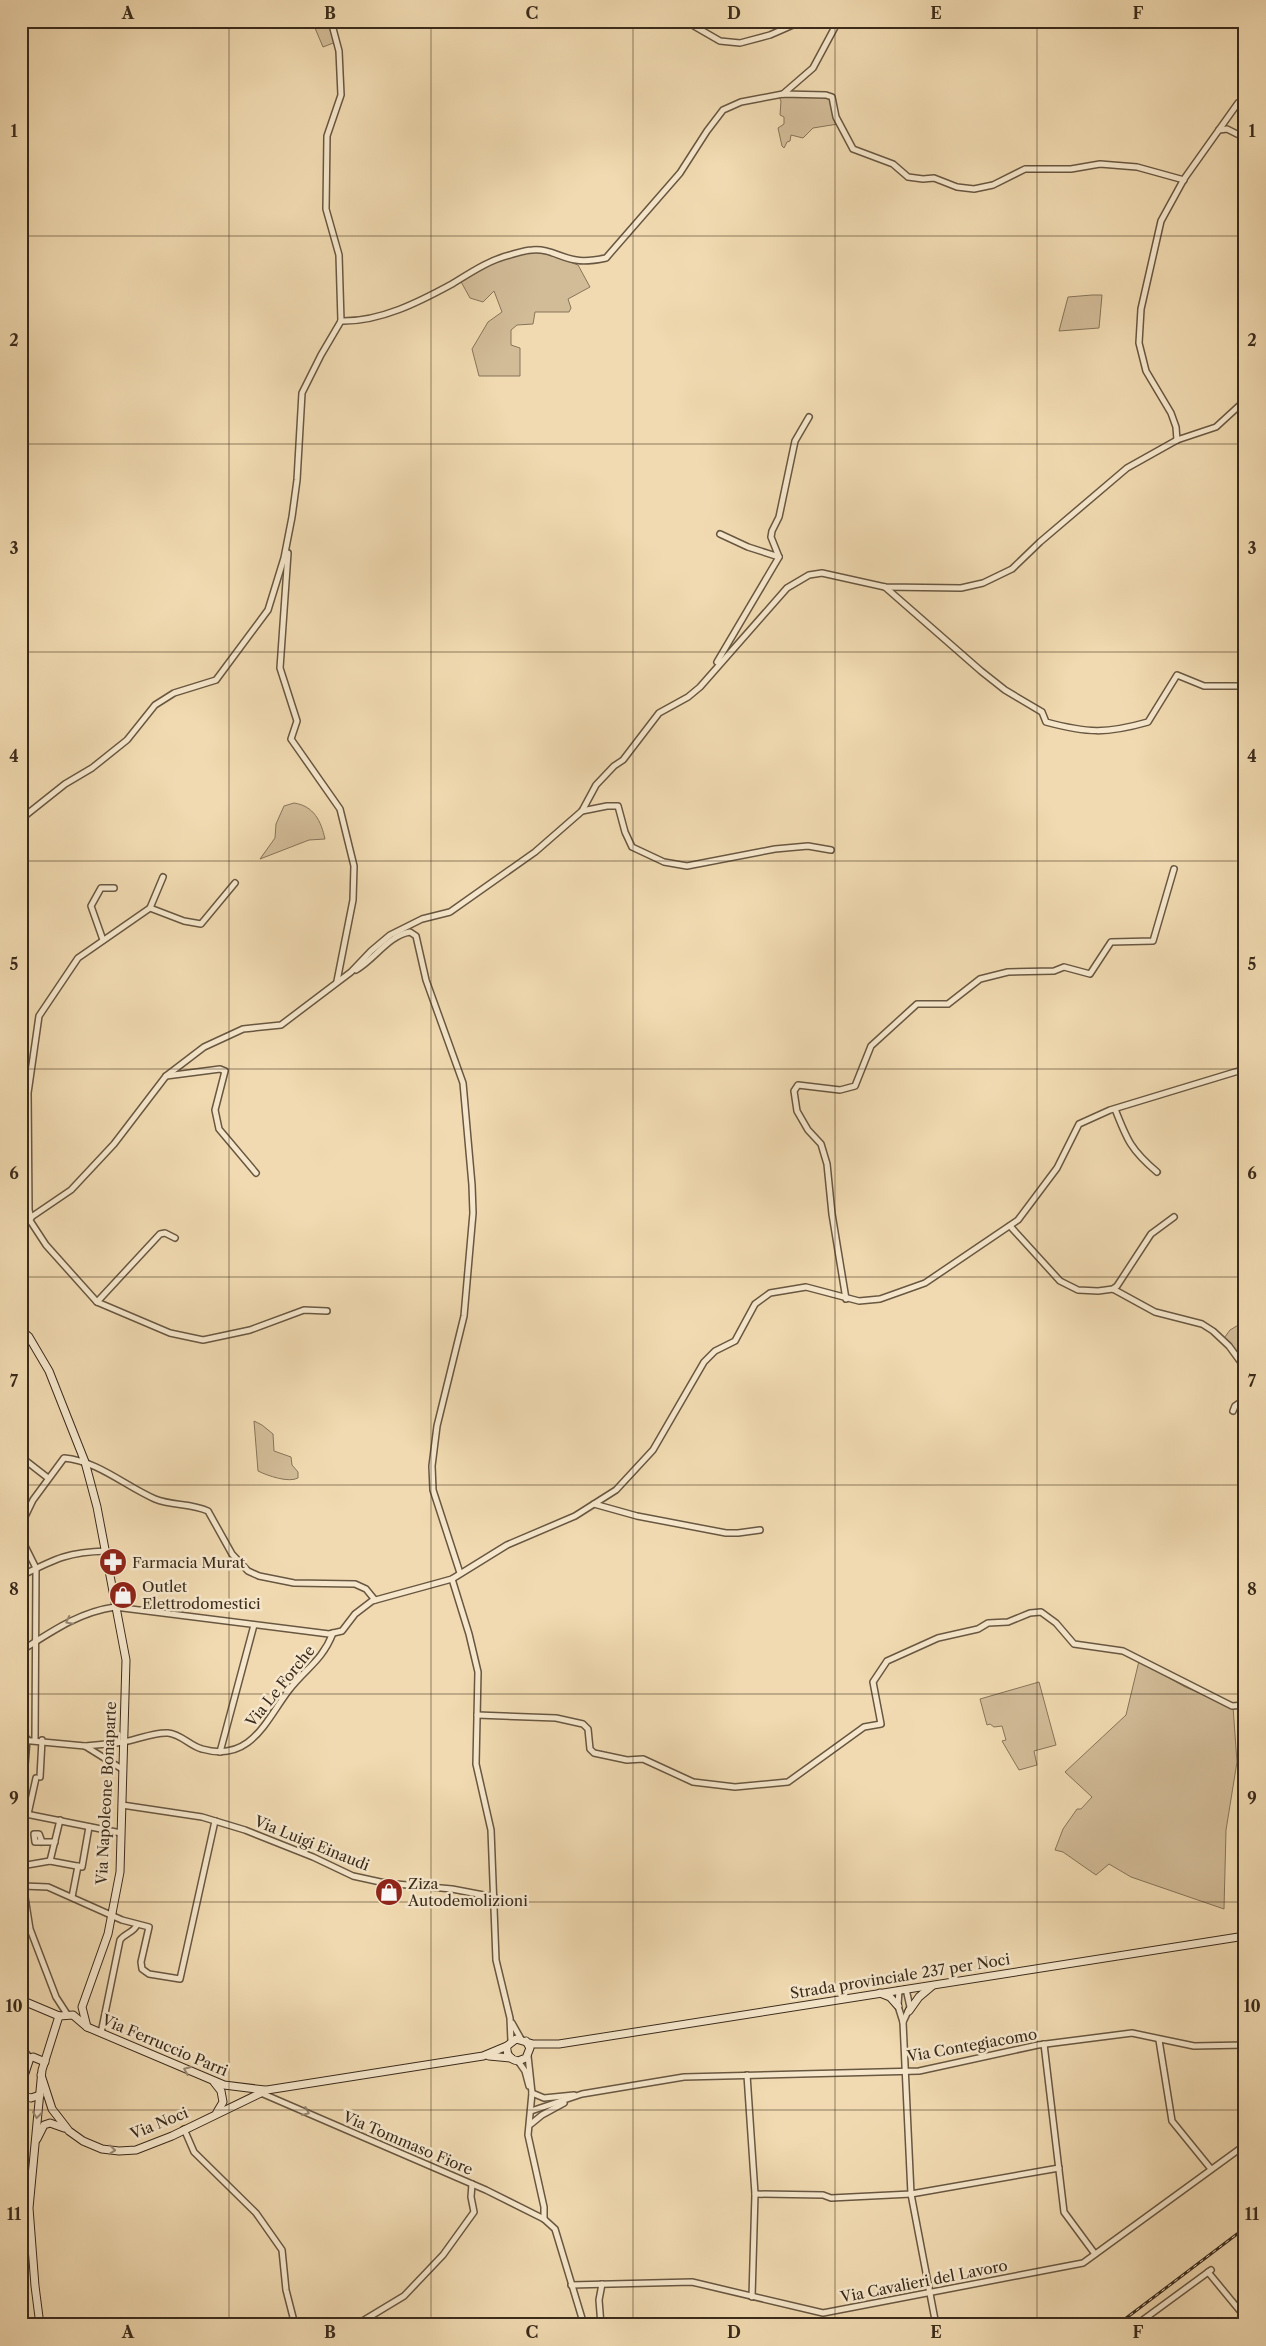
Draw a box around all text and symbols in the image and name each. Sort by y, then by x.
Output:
text: A [121,3,135,23]
text: B [324,3,336,23]
text: C [526,3,538,23]
text: D [727,3,741,23]
text: E [930,3,942,23]
text: F [1133,3,1144,23]
text: 1 [10,121,18,141]
text: 1 [1248,121,1256,141]
text: 2 [9,330,19,350]
text: 2 [1247,330,1257,350]
text: 3 [9,538,19,558]
text: 3 [1247,538,1257,558]
text: 4 [9,746,19,766]
text: 4 [1247,746,1257,766]
text: 5 [10,954,19,974]
text: 5 [1248,954,1257,974]
text: 6 [9,1163,19,1183]
text: 6 [1247,1163,1257,1183]
text: 7 [10,1371,19,1391]
text: 7 [1248,1371,1257,1391]
pharmacy icon: Farmacia Murat [98,1547,128,1577]
place label: Farmacia Murat [132,1553,246,1572]
place label: Outlet Elettrodomestici [142,1577,261,1613]
text: 8 [9,1579,19,1599]
text: 8 [1247,1579,1257,1599]
shop icon: Outlet Elettrodomestici [108,1580,138,1610]
one-way arrow [65,1615,74,1625]
street label: Via Le Forche [241,1641,319,1731]
street label: Via Napoleone Bonaparte [92,1701,120,1886]
text: 9 [9,1788,19,1808]
text: 9 [1247,1788,1257,1808]
street label: Via Luigi Einaudi [251,1811,373,1875]
place label: Ziza Autodemolizioni [407,1874,528,1910]
shop icon: Ziza Autodemolizioni [374,1877,404,1907]
street label: Strada provinciale 237 per Noci [789,1949,1012,2003]
text: 10 [5,1996,23,2016]
text: 10 [1243,1996,1261,2016]
street label: Via Ferruccio Parri [98,2010,231,2080]
street label: Via Contegiacomo [905,2024,1038,2066]
one-way arrow [183,2065,192,2076]
street label: Via Noci [126,2103,191,2144]
one-way arrow [301,2106,310,2117]
street label: Via Tommaso Fiore [339,2107,476,2179]
one-way arrow [32,2111,43,2119]
one-way arrow [109,2144,117,2155]
text: 11 [7,2204,22,2224]
text: 11 [1245,2204,1260,2224]
street label: Via Cavalieri del Lavoro [838,2255,1009,2307]
text: A [121,2322,135,2342]
text: B [324,2322,336,2342]
text: C [526,2322,538,2342]
text: D [727,2322,741,2342]
text: E [930,2322,942,2342]
text: F [1133,2322,1144,2342]

